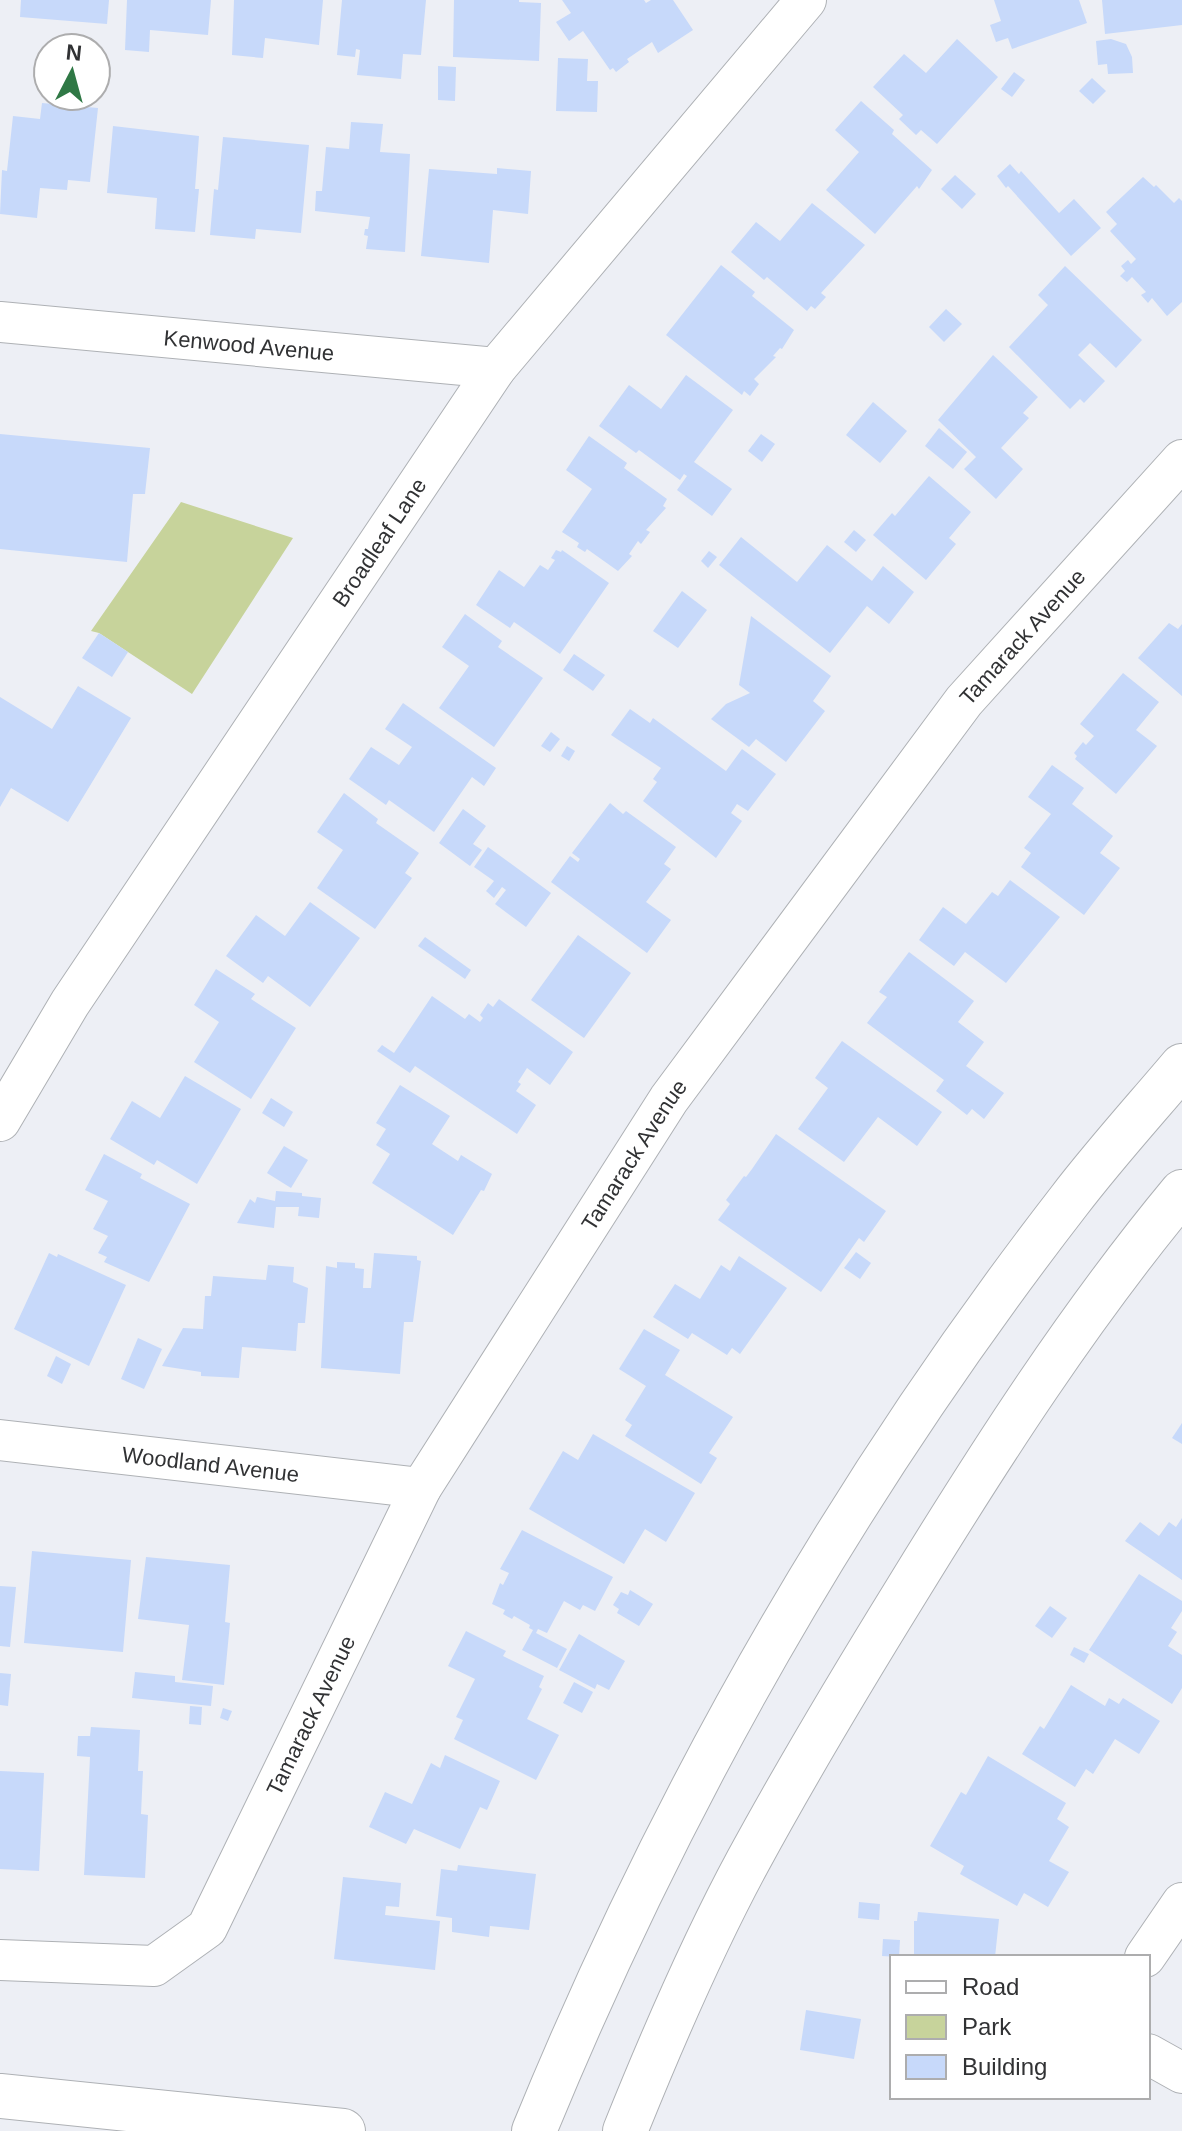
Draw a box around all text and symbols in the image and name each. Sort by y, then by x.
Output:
north arrow [32,32,112,112]
text: N [65,39,83,66]
street label: Kenwood Avenue [163,325,335,366]
street label: Broadleaf Lane [328,474,431,612]
street label: Tamarack Avenue [955,564,1090,710]
street label: Tamarack Avenue [577,1075,692,1235]
street label: Woodland Avenue [121,1442,300,1487]
street label: Tamarack Avenue [262,1631,360,1799]
legend [890,1955,1150,2099]
text: Road [962,1973,1019,2000]
text: Park [962,2013,1012,2040]
text: Building [962,2053,1047,2080]

